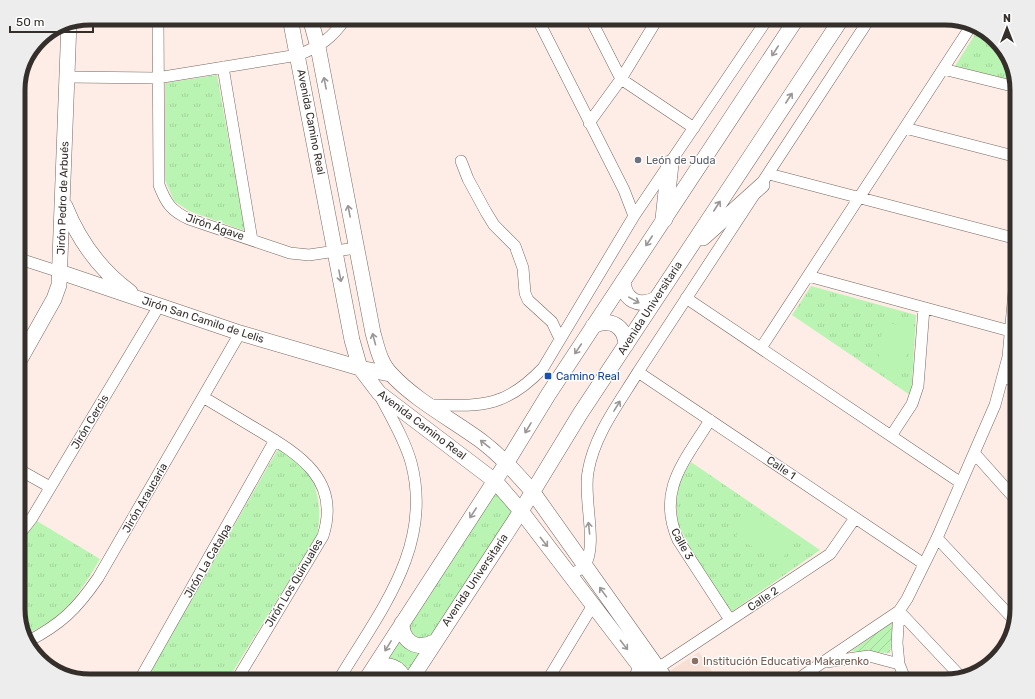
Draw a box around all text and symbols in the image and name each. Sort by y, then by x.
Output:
scale bar [10,8,93,34]
north arrow [987,8,1027,48]
text: N [1003,12,1011,25]
text: 50 m [16,15,44,29]
one-way arrow [771,45,779,56]
street label: Avenida Camino Real [294,68,328,176]
one-way arrow [320,77,328,90]
one-way arrow [785,93,793,104]
street label: Jirón Pedro de Arbués [55,141,71,255]
place label: León de Juda [646,154,715,167]
marker: León de Juda [633,155,643,165]
one-way arrow [713,201,721,212]
one-way arrow [345,205,353,218]
street label: Jirón Ágave [184,211,246,243]
one-way arrow [645,235,653,247]
street label: Avenida Universitaria [615,259,685,357]
one-way arrow [336,269,344,282]
street label: Jirón San Camilo de Lelis [140,294,266,346]
one-way arrow [628,296,640,304]
one-way arrow [370,332,377,345]
one-way arrow [574,343,582,354]
place label: Camino Real [556,370,620,383]
marker: Camino Real [543,371,553,381]
street label: Avenida Camino Real [375,388,469,462]
street label: Jirón Cercis [69,392,112,452]
one-way arrow [613,400,621,411]
one-way arrow [523,422,531,434]
one-way arrow [479,440,490,449]
street label: Calle 1 [764,454,798,482]
street label: Jirón Araucaria [120,461,170,535]
one-way arrow [469,507,477,518]
street label: Jirón La Catalpa [182,522,234,600]
one-way arrow [586,522,593,535]
street label: Calle 3 [668,526,696,562]
street label: Avenida Universitaria [439,531,511,629]
street label: Jirón Los Quinuales [263,536,326,629]
one-way arrow [540,536,549,547]
street label: Calle 2 [745,584,781,614]
one-way arrow [599,587,607,598]
one-way arrow [620,639,628,650]
one-way arrow [383,640,391,652]
place label: Institución Educativa Makarenko [703,655,869,668]
marker: Institución Educativa Makarenko [690,656,700,666]

